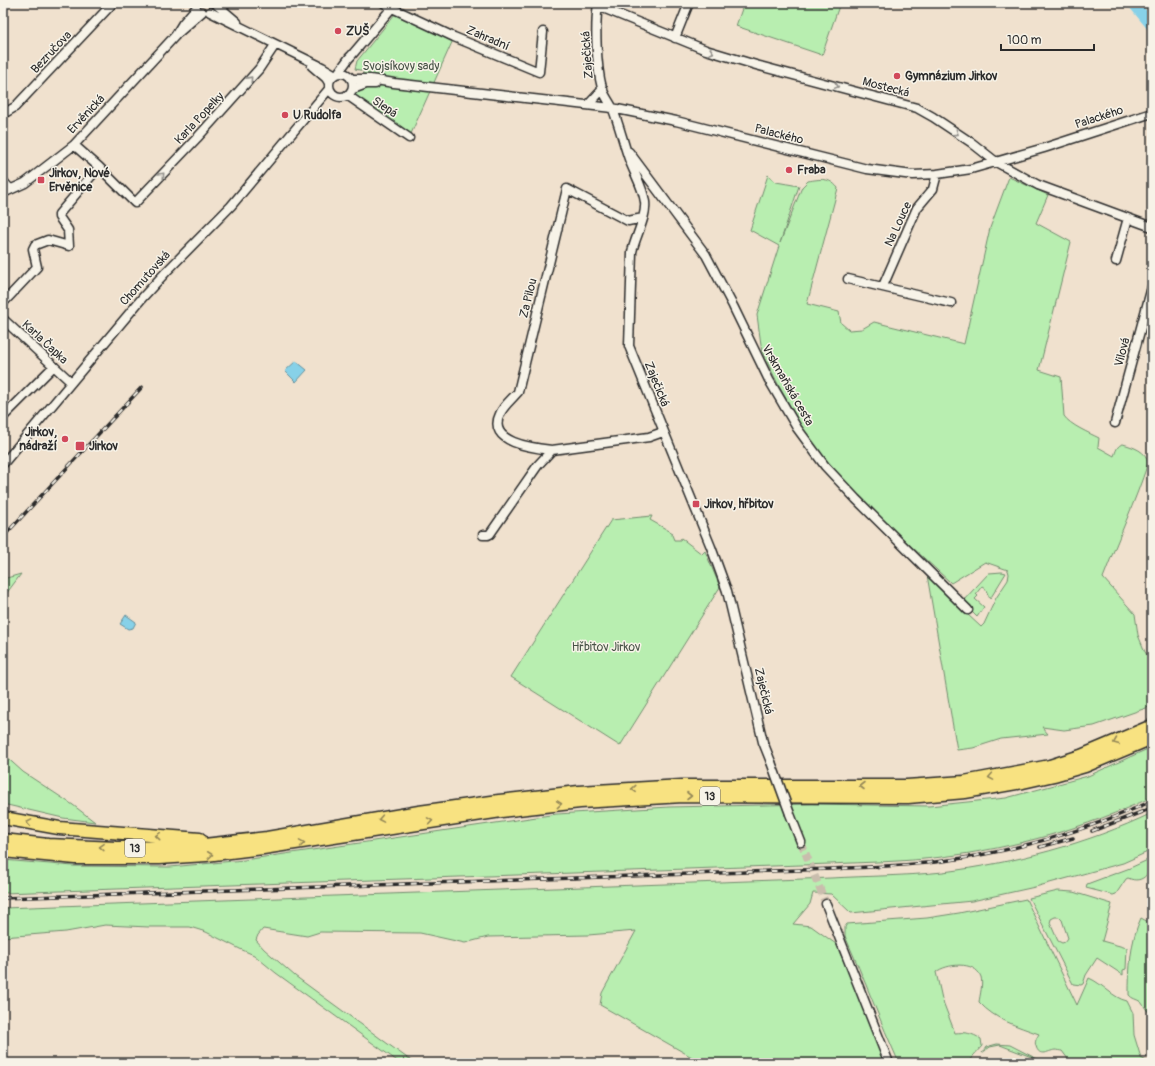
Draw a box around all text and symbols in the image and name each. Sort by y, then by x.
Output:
place label: ZUŠ [346,22,369,39]
street label: Zahradní [464,23,512,54]
marker: ZUŠ [333,26,343,36]
scale bar [1001,26,1094,52]
street label: Bezručova [28,28,75,77]
street label: Zaječická [578,30,597,79]
text: 100 m [1007,33,1042,48]
one-way arrow [708,47,715,56]
park label: Svojsíkovy sady [363,59,439,74]
place label: Gymnázium Jirkov [905,69,998,84]
marker: Gymnázium Jirkov [892,71,902,81]
street label: Mostecká [861,74,911,101]
one-way arrow [245,76,253,84]
one-way arrow [833,82,840,90]
street label: Karla Popelky [171,89,227,148]
street label: Ervěnická [65,91,108,137]
street label: Slepá [369,94,400,121]
street label: Palackého [1073,102,1126,132]
place label: U Rudolfa [293,108,342,123]
marker: U Rudolfa [280,110,290,120]
street label: Palackého [753,121,805,148]
one-way arrow [952,128,959,135]
place label: Fraba [797,163,826,178]
marker: Fraba [784,165,794,175]
place label: Jirkov, Nové Ervěnice [49,166,111,195]
one-way arrow [157,172,165,180]
marker: Jirkov, Nové Ervěnice [36,175,46,185]
street label: Na Louce [882,199,915,249]
street label: Chomutovská [117,248,174,309]
street label: Za Pilou [516,277,541,320]
street label: Karla Čapka [19,317,72,368]
street label: Vilová [1111,336,1134,368]
street label: Vrskmaňská cesta [758,342,817,429]
street label: Zaječická [641,359,673,409]
place label: Jirkov, nádraží [19,425,58,454]
marker: Jirkov, nádraží [60,434,70,444]
place label: Jirkov [89,439,119,454]
marker: Jirkov [74,440,86,452]
place label: Jirkov, hřbitov [704,497,774,512]
marker: Jirkov, hřbitov [691,499,701,509]
park label: Hřbitov Jirkov [572,640,640,655]
street label: Zaječická [751,666,776,716]
one-way arrow [1113,737,1120,745]
one-way arrow [988,772,995,781]
one-way arrow [859,782,865,790]
one-way arrow [631,785,637,793]
road number: 13 [700,787,720,805]
one-way arrow [686,792,692,800]
one-way arrow [556,800,562,809]
one-way arrow [378,814,384,823]
one-way arrow [427,817,433,826]
one-way arrow [26,819,32,827]
one-way arrow [155,832,161,841]
road number: 13 [125,839,145,857]
one-way arrow [299,839,305,848]
one-way arrow [99,843,105,852]
one-way arrow [207,850,213,859]

